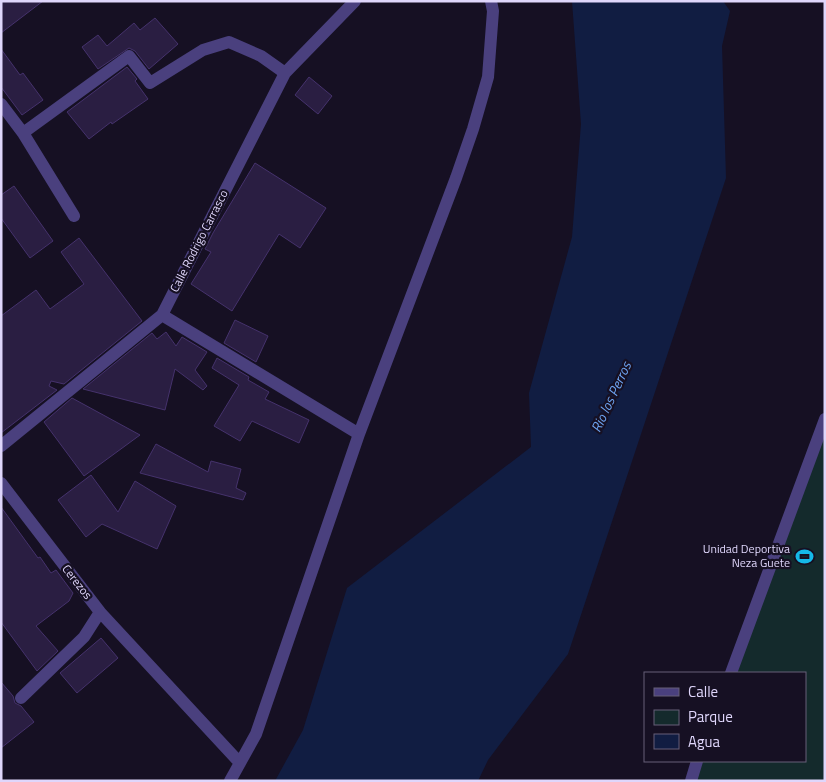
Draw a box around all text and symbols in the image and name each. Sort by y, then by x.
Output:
street label: Calle Rodrigo Carrasco [165,186,233,295]
water label: Rio los Perros [585,357,636,435]
place label: Unidad Deportiva Neza Guete [703,539,790,572]
sports icon: Unidad Deportiva Neza Guete [794,546,814,566]
street label: Cerezos [58,560,97,604]
legend [644,672,806,762]
text: Calle [688,680,718,703]
text: Parque [688,705,733,728]
text: Agua [688,730,720,753]

